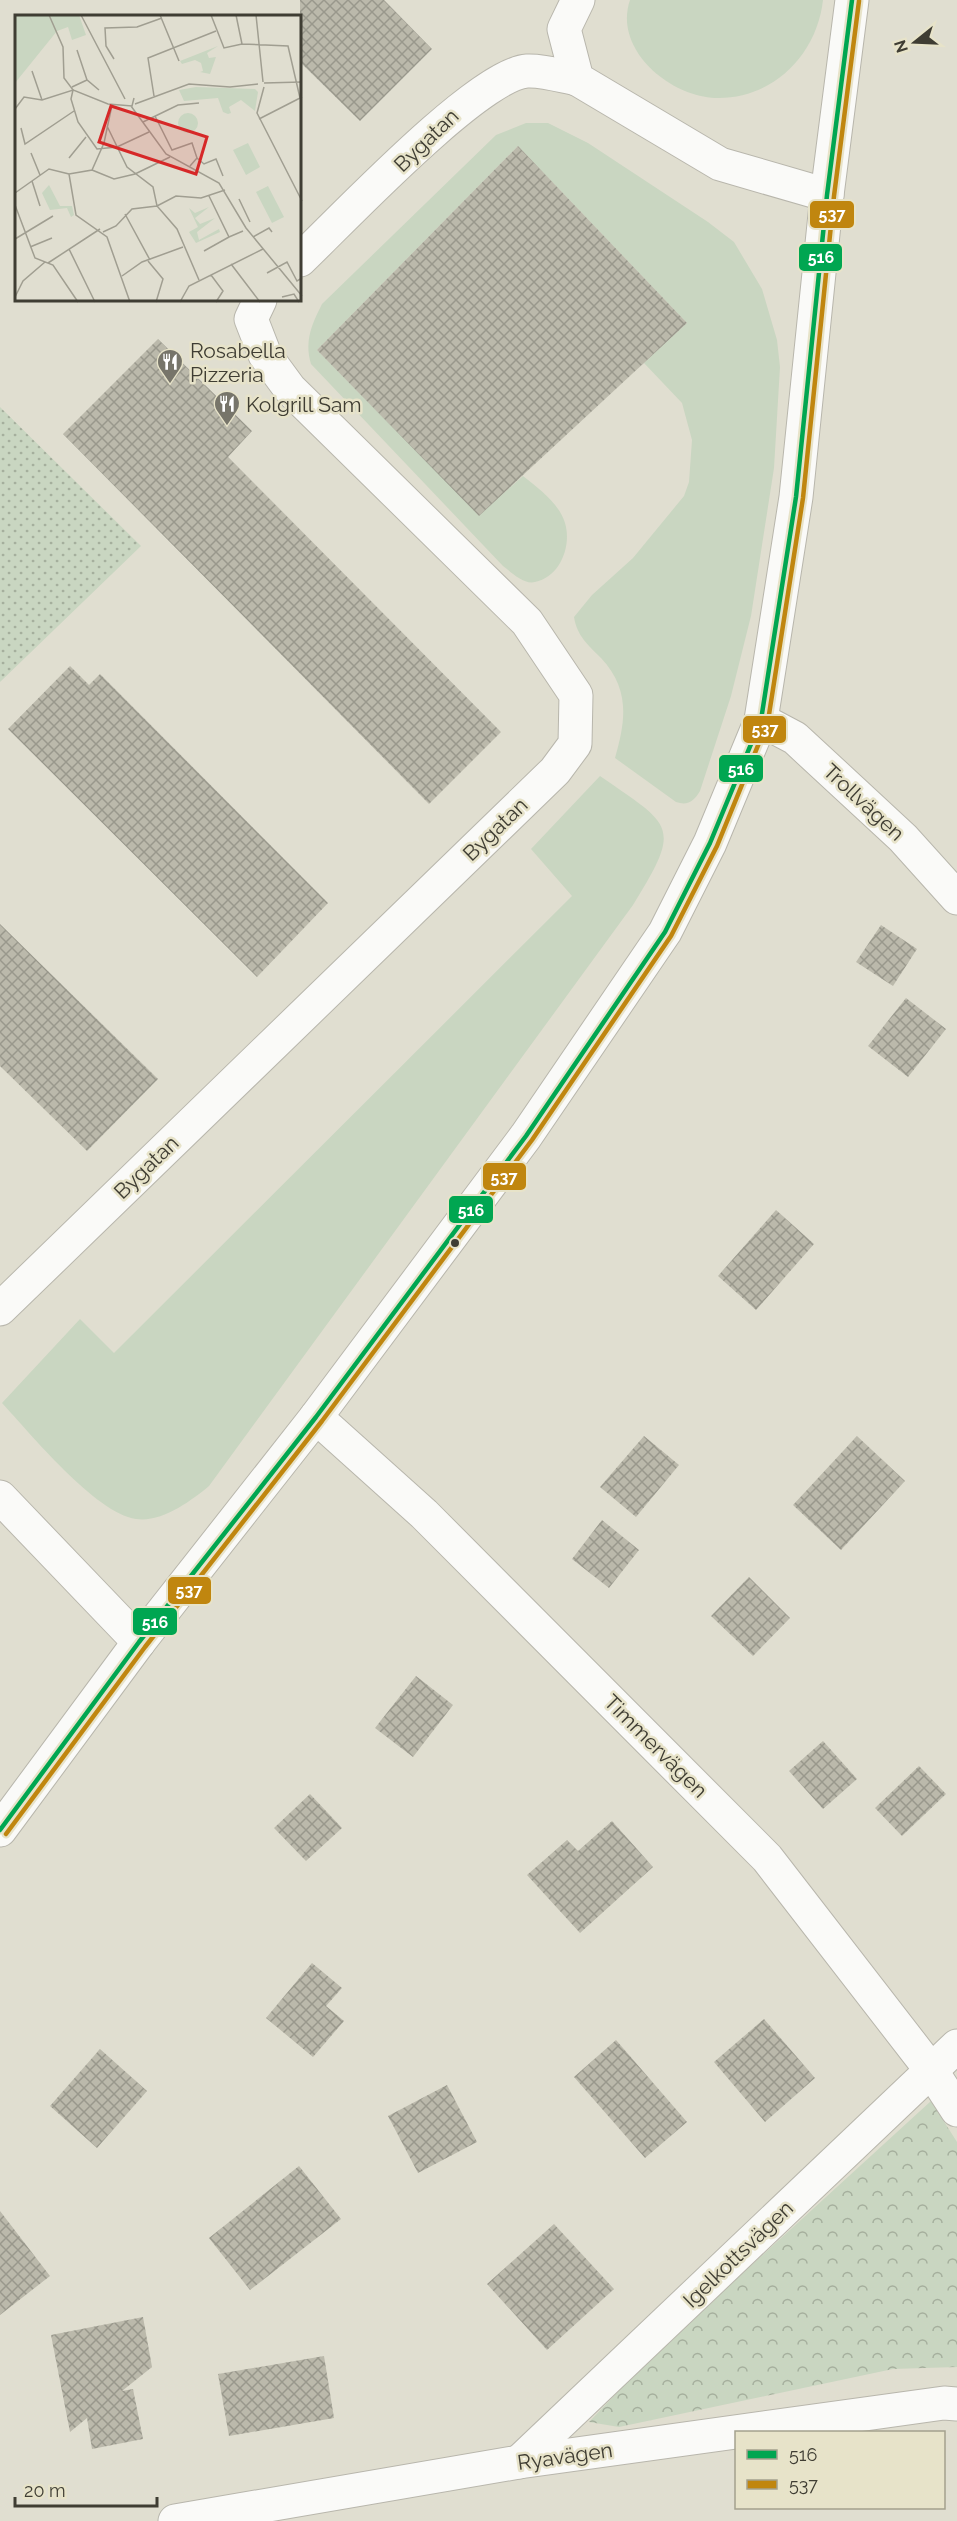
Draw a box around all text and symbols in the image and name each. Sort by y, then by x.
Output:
north arrow [885,12,945,72]
inset map [15,15,302,302]
text: N [890,38,912,55]
street label: Bygatan [389,103,463,177]
line badge: 537 [809,200,855,229]
text: 537 [819,205,845,224]
line badge: 516 [798,243,843,272]
text: 516 [808,248,835,267]
place label: Rosabella Pizzeria [190,338,286,387]
restaurant icon: Rosabella Pizzeria [155,347,185,385]
restaurant icon: Kolgrill Sam [212,389,242,427]
place label: Kolgrill Sam [246,392,362,417]
line badge: 537 [742,715,787,744]
text: 537 [752,720,778,739]
line badge: 516 [718,754,764,783]
street label: Trollvägen [818,758,910,846]
text: 516 [728,760,755,779]
street label: Bygatan [458,792,532,866]
street label: Bygatan [109,1130,183,1204]
line badge: 537 [482,1162,527,1191]
text: 537 [491,1168,517,1187]
line badge: 516 [448,1195,494,1224]
text: 516 [458,1201,485,1220]
unlabelled marker [449,1237,461,1249]
line badge: 537 [167,1576,212,1605]
text: 537 [176,1581,202,1600]
line badge: 516 [132,1607,178,1636]
text: 516 [142,1613,169,1632]
street label: Timmervägen [599,1689,713,1803]
street label: Igelkottsvägen [678,2195,798,2313]
legend [735,2431,945,2509]
street label: Ryavägen [516,2437,614,2475]
text: 516 [789,2444,818,2465]
scale bar [15,2470,158,2508]
text: 537 [789,2474,818,2495]
text: 20 m [24,2480,66,2501]

